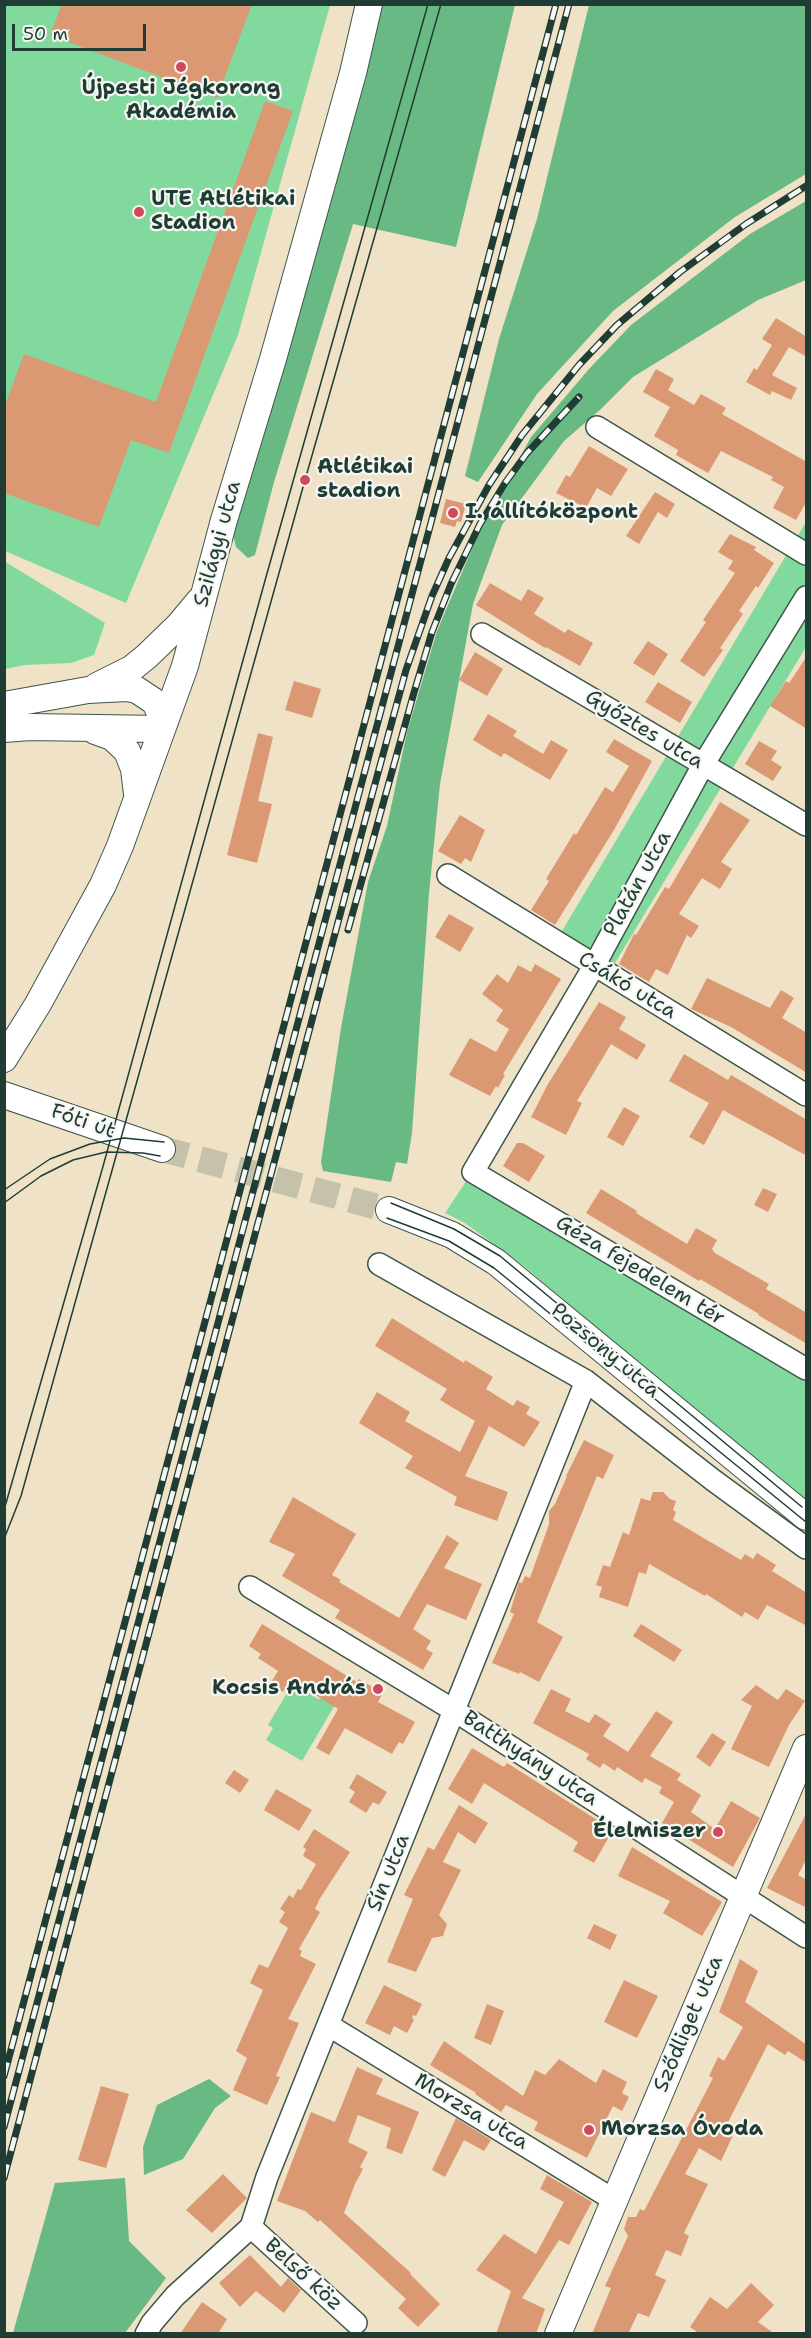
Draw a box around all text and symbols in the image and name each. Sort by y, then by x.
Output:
scale bar [15,12,148,50]
text: 50 m [23,22,68,46]
marker: Újpesti Jégkorong Akadémia [174,60,188,74]
place label: Újpesti Jégkorong Akadémia [82,76,280,126]
place label: UTE Atlétikai Stadion [151,187,295,237]
marker: UTE Atlétikai Stadion [132,205,146,219]
place label: Atlétikai stadion [317,455,413,505]
marker: Atlétikai stadion [298,473,312,487]
street label: Szilágyi utca [189,478,247,610]
place label: I. állítóközpont [465,500,638,526]
marker: I. állítóközpont [446,506,460,520]
street label: Győztes utca [580,685,708,775]
street label: Platán utca [599,827,677,941]
street label: Csákó utca [573,947,681,1025]
street label: Fóti út [47,1099,119,1145]
street label: Géza fejedelem tér [551,1210,729,1332]
street label: Pozsony utca [545,1298,665,1404]
place label: Kocsis András [212,1676,366,1702]
marker: Kocsis András [371,1682,385,1696]
street label: Batthyány utca [458,1706,602,1812]
place label: Élelmiszer [593,1819,706,1845]
marker: Élelmiszer [711,1825,725,1839]
street label: Sín utca [362,1831,416,1915]
street label: Sződliget utca [649,1952,729,2096]
street label: Morzsa utca [410,2068,532,2156]
place label: Morzsa Óvoda [601,2117,763,2143]
marker: Morzsa Óvoda [582,2123,596,2137]
street label: Belső köz [259,2233,347,2317]

